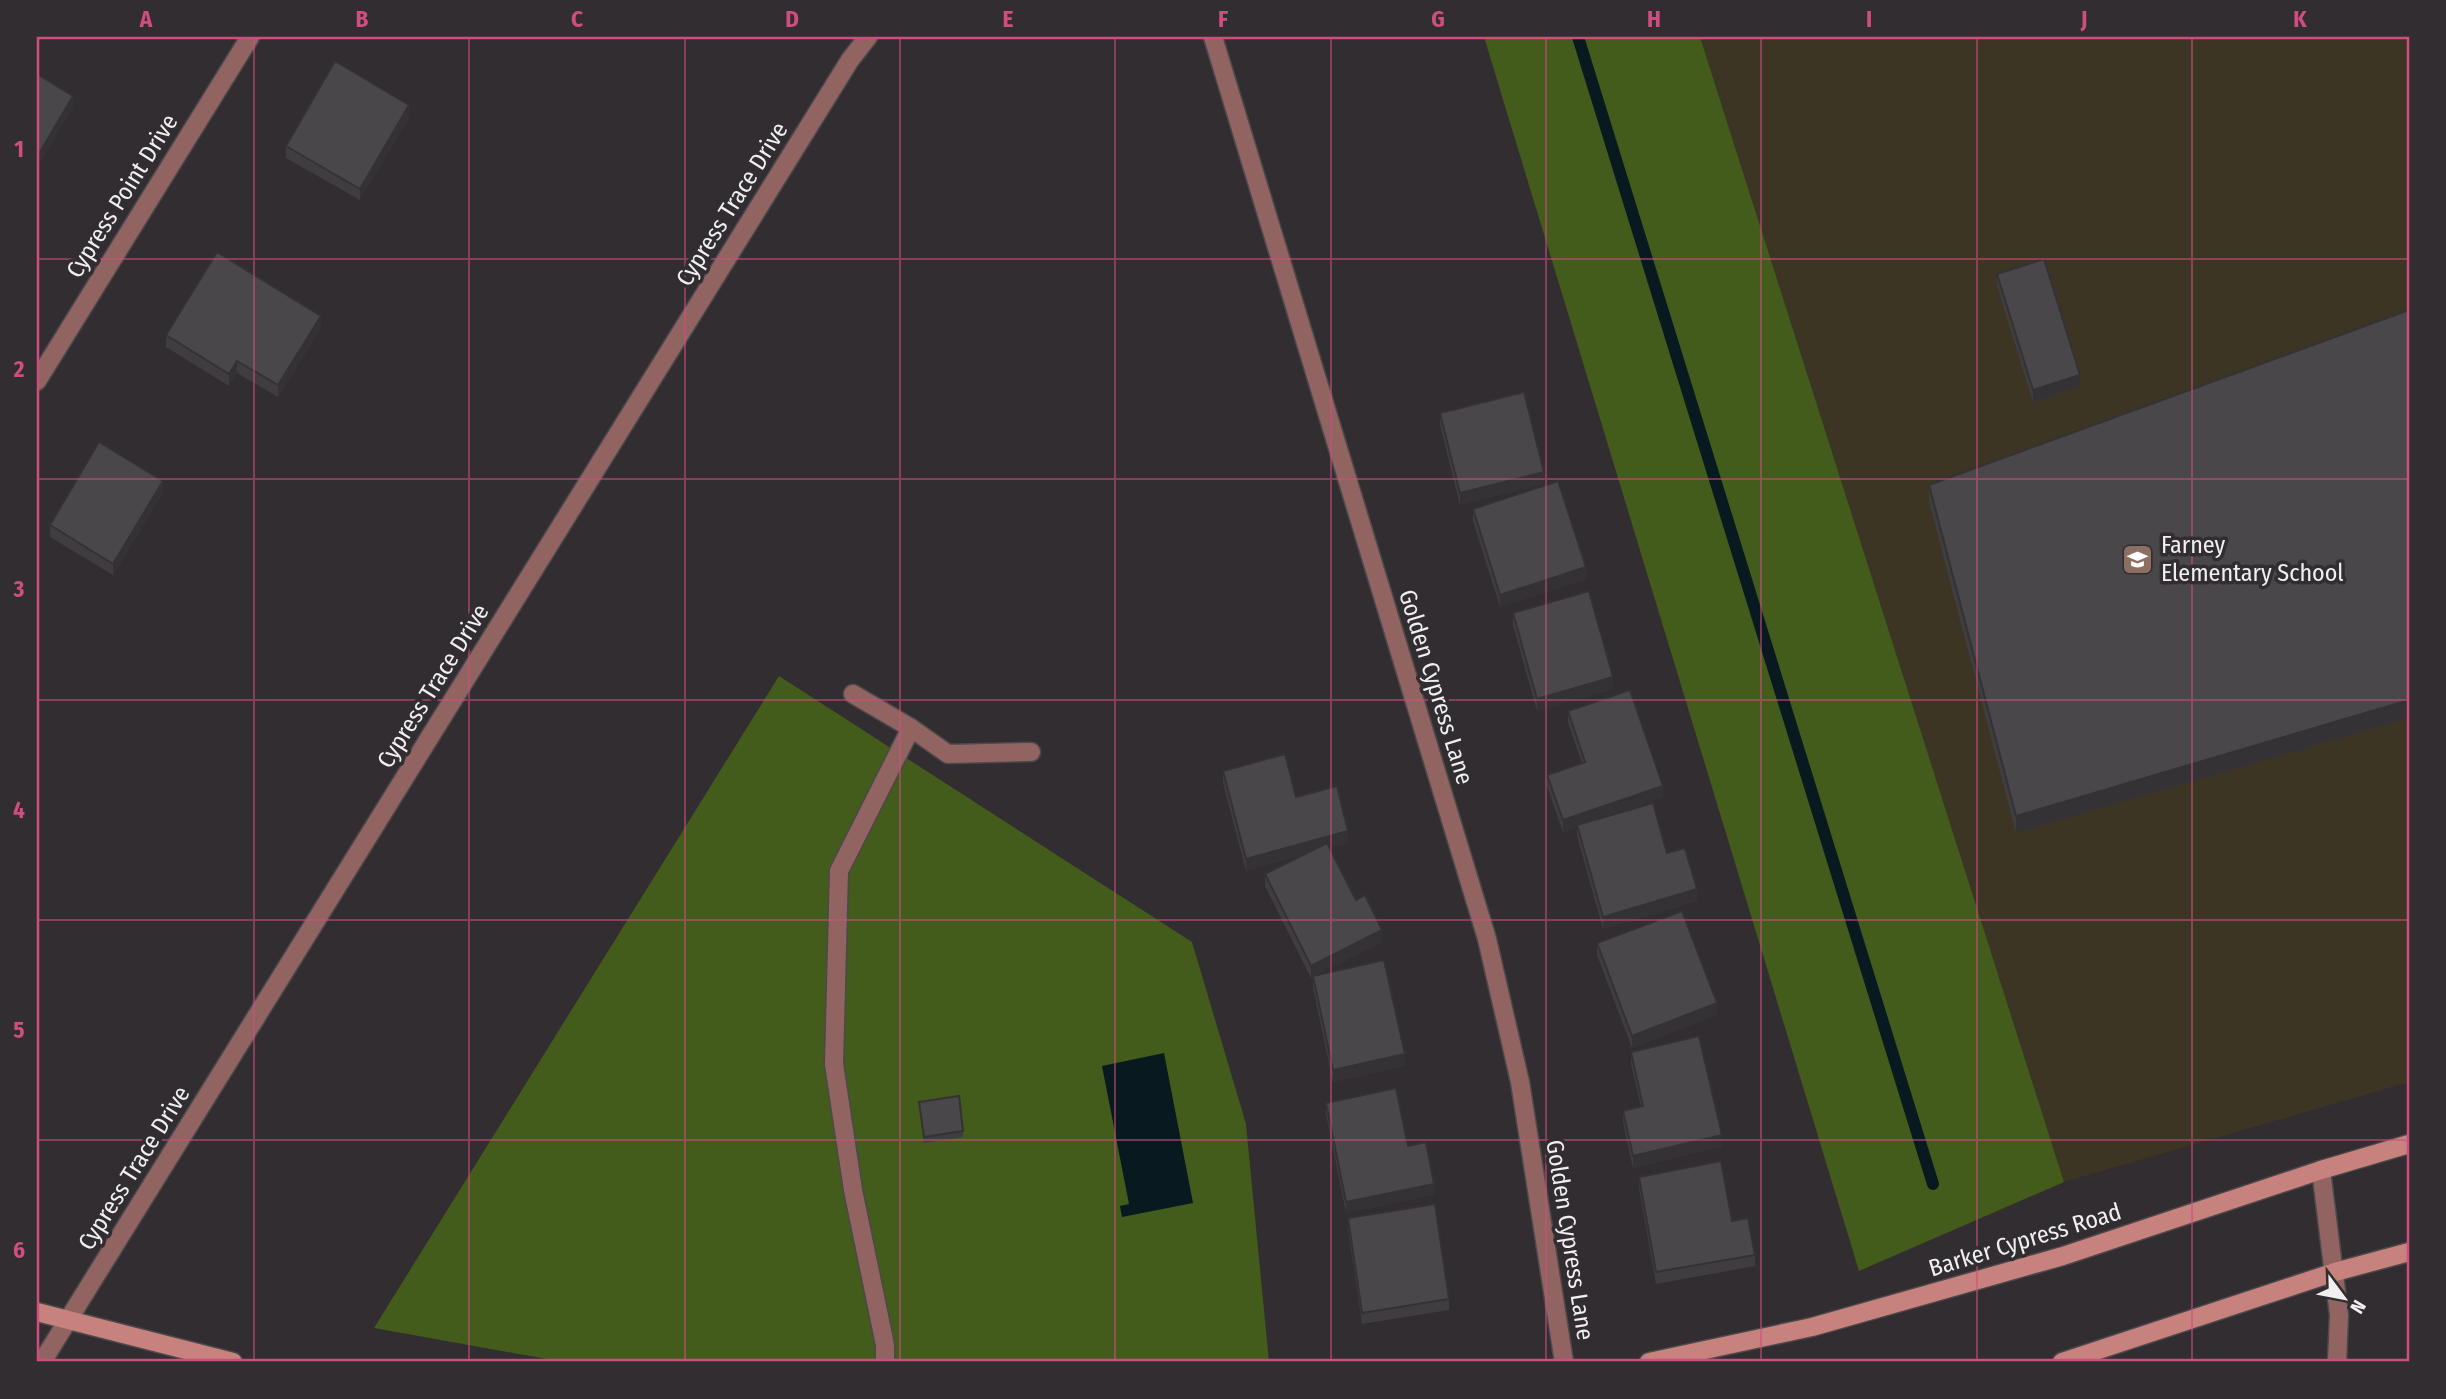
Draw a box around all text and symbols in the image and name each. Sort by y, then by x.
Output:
text: A [139,5,153,33]
text: B [356,5,369,33]
text: C [571,5,583,33]
text: D [785,5,799,33]
text: E [1003,5,1014,33]
text: F [1218,5,1228,33]
text: G [1431,5,1445,33]
text: H [1647,5,1661,33]
text: I [1866,5,1872,33]
text: J [2080,5,2087,33]
text: K [2293,5,2307,33]
street label: Cypress Point Drive [60,109,184,283]
street label: Cypress Trace Drive [670,117,794,291]
text: 1 [14,135,24,163]
text: 2 [13,355,25,383]
place label: Farney Elementary School [2161,531,2344,587]
school or university icon: Farney Elementary School [2121,542,2155,576]
text: 3 [13,575,25,603]
street label: Golden Cypress Lane [1393,586,1479,788]
street label: Cypress Trace Drive [371,599,495,773]
text: 4 [13,796,25,824]
text: 5 [13,1016,25,1044]
street label: Cypress Trace Drive [72,1081,196,1255]
street label: Golden Cypress Lane [1540,1138,1600,1342]
street label: Barker Cypress Road [1925,1197,2125,1283]
text: 6 [13,1236,25,1264]
north arrow [2310,1262,2380,1332]
text: N [2345,1296,2371,1318]

